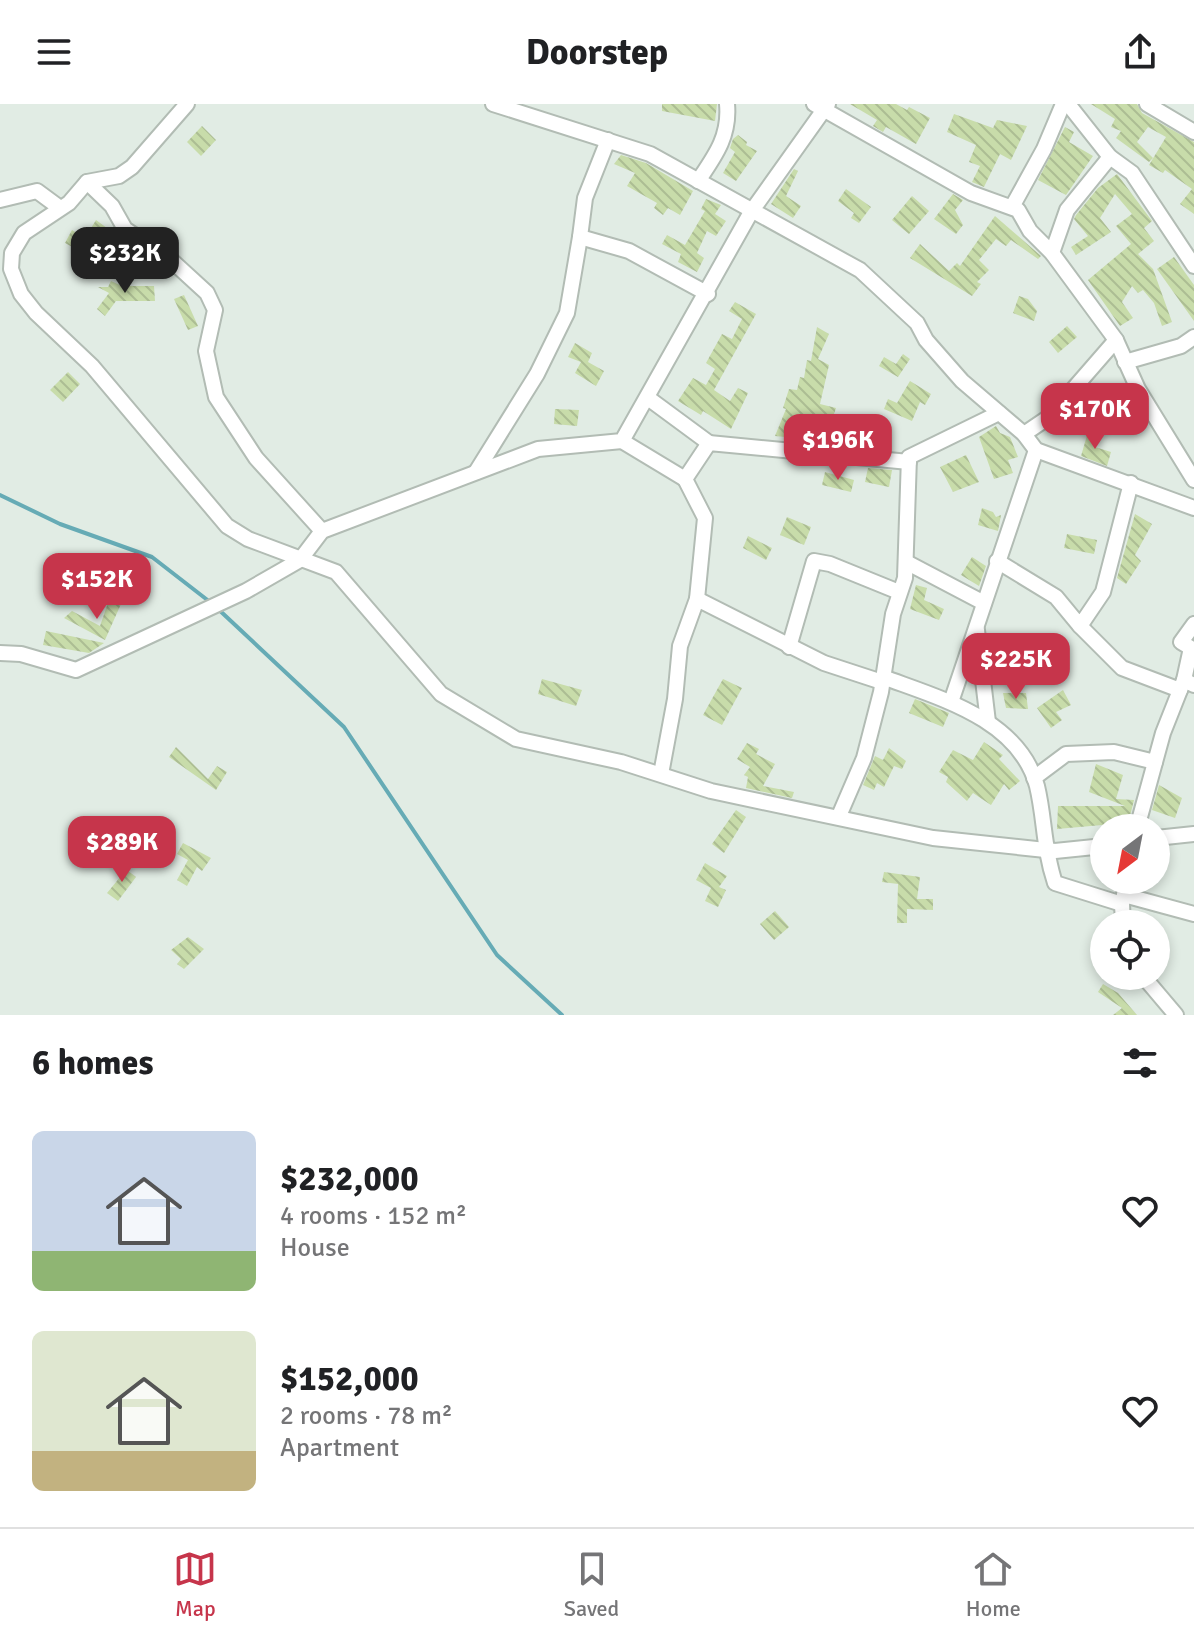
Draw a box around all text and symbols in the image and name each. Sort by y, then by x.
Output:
icon: menu [32,30,76,74]
text: Doorstep [526,30,668,75]
icon: share [1118,30,1162,74]
pin: $232K [69,227,181,295]
text: $232K [89,237,161,269]
pin: $170K [1039,383,1151,451]
text: $170K [1059,393,1131,425]
pin: $196K [782,414,894,482]
text: $196K [802,424,874,456]
pin: $152K [41,553,153,621]
text: $152K [61,563,133,595]
pin: $225K [960,633,1072,701]
text: $225K [980,643,1052,675]
north arrow [1090,814,1170,894]
map controls [1090,814,1170,990]
pin: $289K [66,816,178,884]
text: $289K [86,826,158,858]
button: locate [1090,910,1170,990]
icon: filters [1118,1041,1162,1085]
text: 6 homes [32,1042,153,1084]
text: $232,000 [280,1158,419,1200]
icon: home [96,1163,192,1259]
icon: heart [1118,1189,1162,1233]
text: 4 rooms · 152 m² [280,1200,467,1232]
text: House [280,1232,350,1264]
text: $152,000 [280,1358,419,1400]
icon: home [96,1363,192,1459]
icon: heart [1118,1389,1162,1433]
text: 2 rooms · 78 m² [280,1400,453,1432]
text: Apartment [280,1432,399,1464]
tab: Map [173,1547,217,1622]
tab: Saved [564,1547,619,1622]
tab: Home [966,1547,1021,1622]

